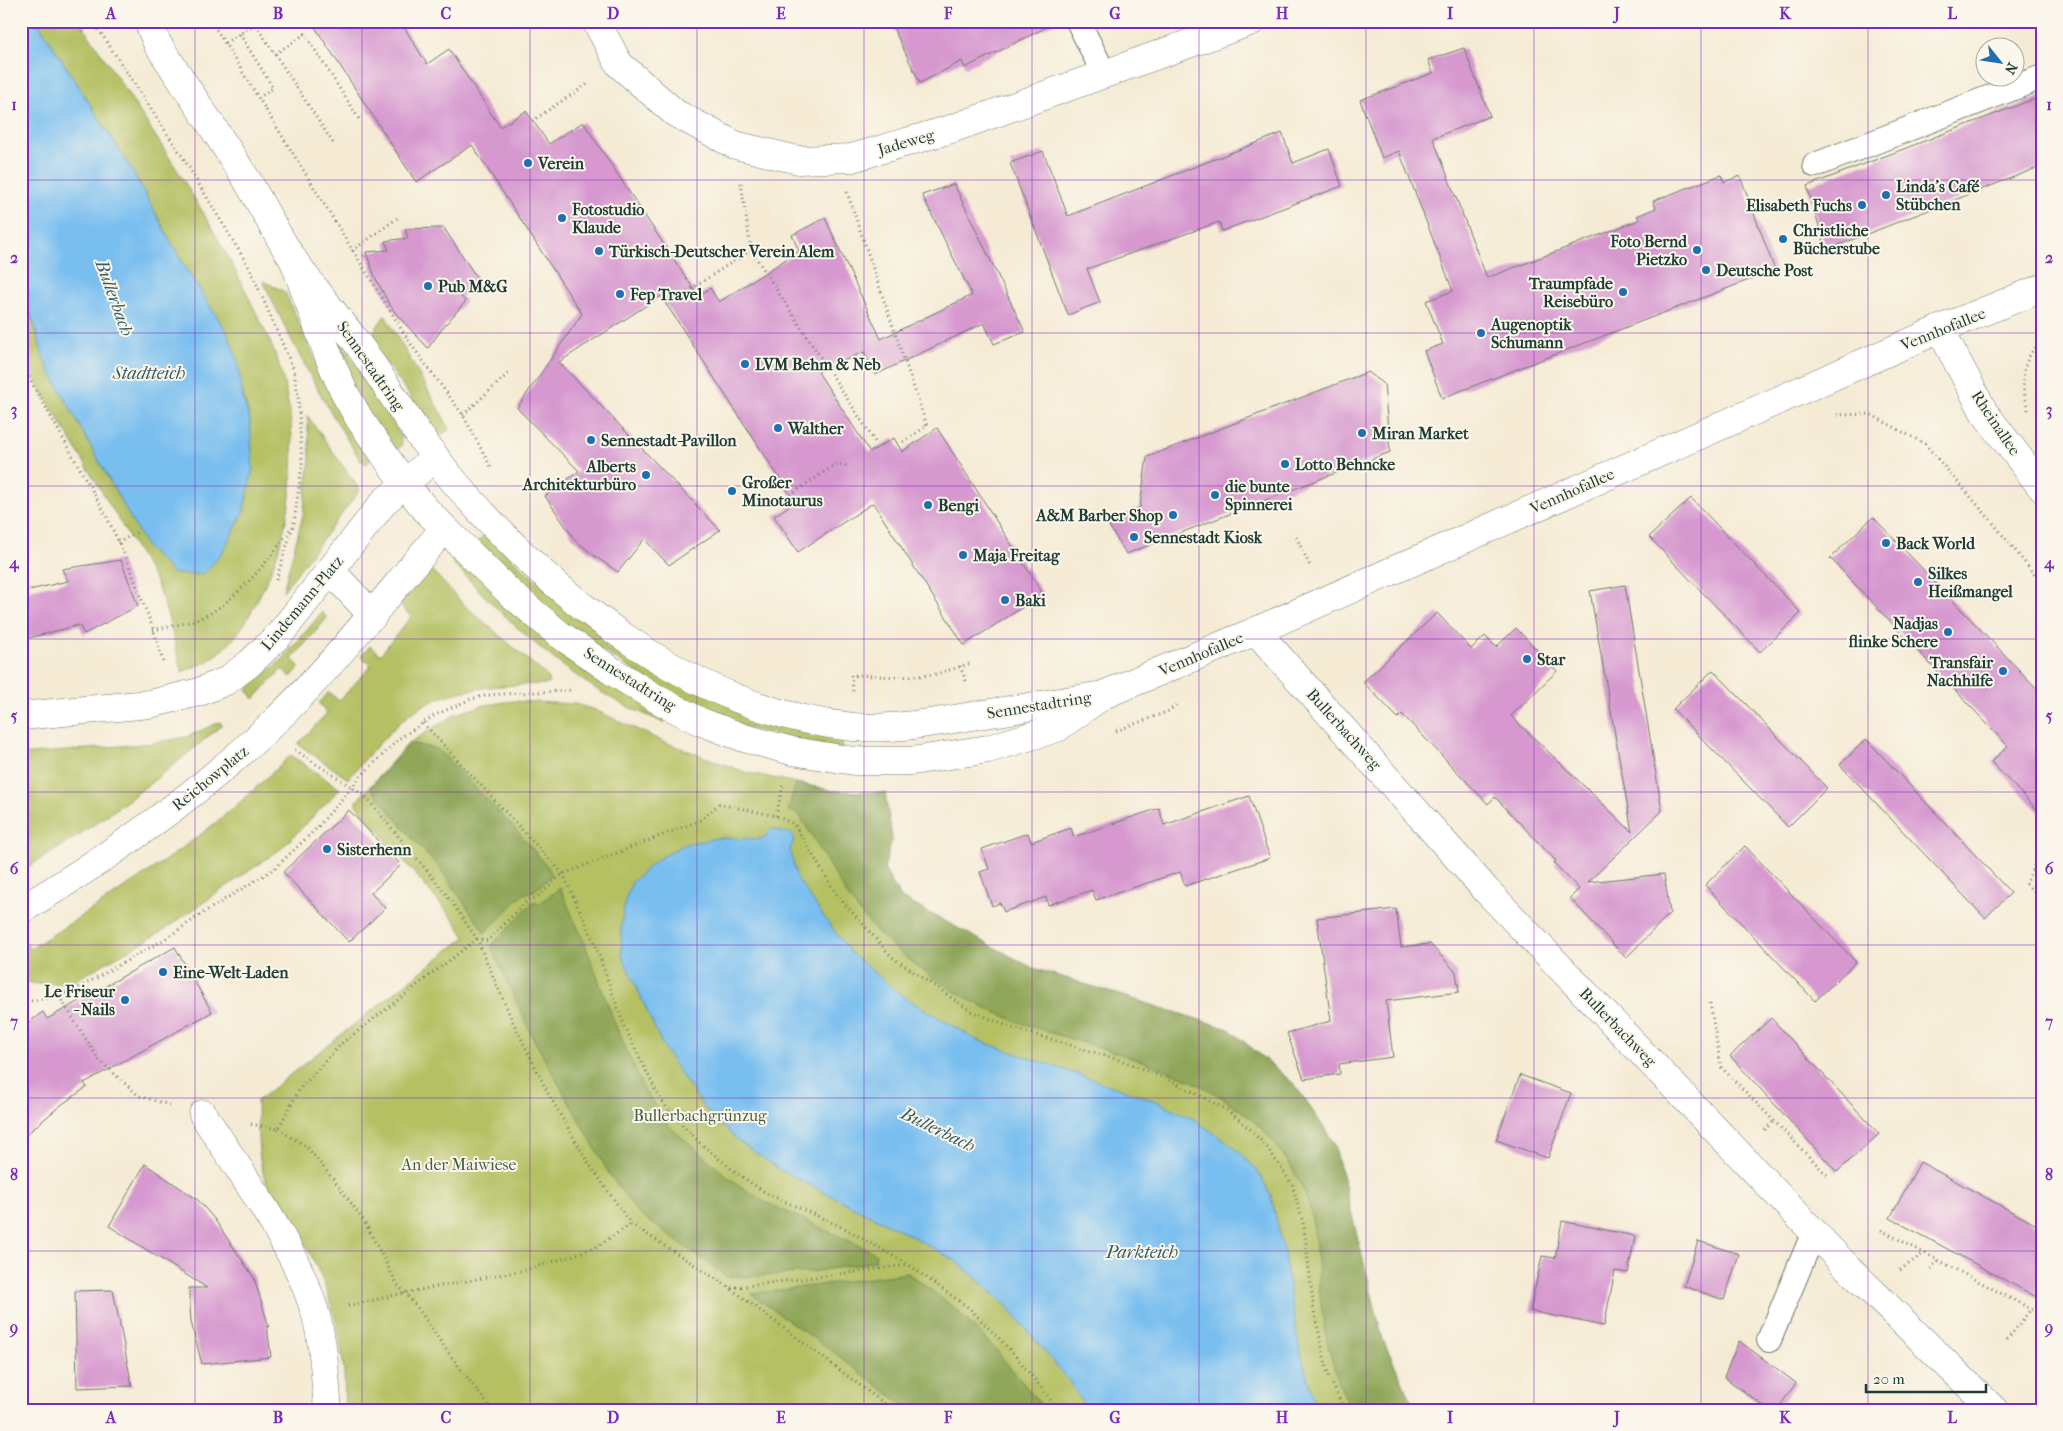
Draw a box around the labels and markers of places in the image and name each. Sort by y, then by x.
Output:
place label: Verein [537,154,585,173]
marker: Verein [522,157,534,169]
place label: Linda's Café Stübchen [1896,177,1979,214]
marker: Linda's Café Stübchen [1880,189,1892,201]
place label: Elisabeth Fuchs [1746,196,1852,215]
marker: Elisabeth Fuchs [1856,199,1868,211]
place label: Fotostudio Klaude [571,200,644,237]
marker: Fotostudio Klaude [556,212,568,224]
place label: Christliche Bücherstube [1793,221,1880,258]
place label: Foto Bernd Pietzko [1609,232,1688,269]
marker: Christliche Bücherstube [1777,233,1789,245]
place label: Türkisch-Deutscher Verein Alem [608,242,835,261]
marker: Foto Bernd Pietzko [1691,244,1703,256]
marker: Türkisch-Deutscher Verein Alem [593,245,605,257]
place label: Deutsche Post [1716,261,1813,280]
marker: Deutsche Post [1700,264,1712,276]
place label: Traumpfade Reisebüro [1528,274,1613,311]
place label: Pub M&G [438,277,508,296]
marker: Pub M&G [422,280,434,292]
place label: Fep Travel [629,285,703,305]
marker: Traumpfade Reisebüro [1617,286,1629,298]
marker: Fep Travel [614,288,626,300]
place label: Augenoptik Schumann [1490,315,1572,352]
marker: Augenoptik Schumann [1475,327,1487,339]
place label: LVM Behm & Neb [755,355,881,374]
marker: LVM Behm & Neb [739,358,751,370]
place label: Walther [787,419,845,438]
marker: Walther [772,422,784,434]
place label: Miran Market [1371,424,1469,443]
marker: Miran Market [1356,427,1368,439]
place label: Sennestadt-Pavillon [601,431,737,450]
marker: Sennestadt-Pavillon [585,434,597,446]
place label: Lotto Behncke [1295,455,1395,474]
place label: Alberts Architekturbüro [522,457,636,494]
marker: Lotto Behncke [1279,458,1291,470]
marker: Alberts Architekturbüro [640,469,652,481]
place label: Großer Minotaurus [741,473,823,510]
place label: die bunte Spinnerei [1225,477,1293,515]
marker: Großer Minotaurus [726,485,738,497]
marker: die bunte Spinnerei [1209,489,1221,501]
place label: Bengi [938,496,979,516]
marker: Bengi [922,499,934,511]
place label: A&M Barber Shop [1035,506,1163,526]
marker: A&M Barber Shop [1167,509,1179,521]
place label: Sennestadt Kiosk [1144,528,1263,547]
marker: Sennestadt Kiosk [1128,531,1140,543]
place label: Back World [1896,534,1976,553]
marker: Back World [1880,537,1892,549]
place label: Maja Freitag [972,546,1060,566]
marker: Maja Freitag [957,549,969,561]
place label: Silkes Heißmangel [1928,564,2013,602]
marker: Silkes Heißmangel [1912,576,1924,588]
place label: Baki [1015,591,1046,610]
marker: Baki [999,594,1011,606]
place label: Nadjas flinke Schere [1849,614,1938,651]
marker: Nadjas flinke Schere [1942,626,1954,638]
place label: Star [1537,650,1566,669]
marker: Star [1521,653,1533,665]
place label: Transfair Nachhilfe [1927,653,1994,690]
marker: Transfair Nachhilfe [1997,665,2009,677]
place label: Sisterhenn [337,840,412,859]
marker: Sisterhenn [321,843,333,855]
place label: Eine-Welt-Laden [173,963,289,982]
marker: Eine-Welt-Laden [157,966,169,978]
place label: Le Friseur - Nails [44,982,116,1019]
marker: Le Friseur - Nails [119,994,131,1006]

